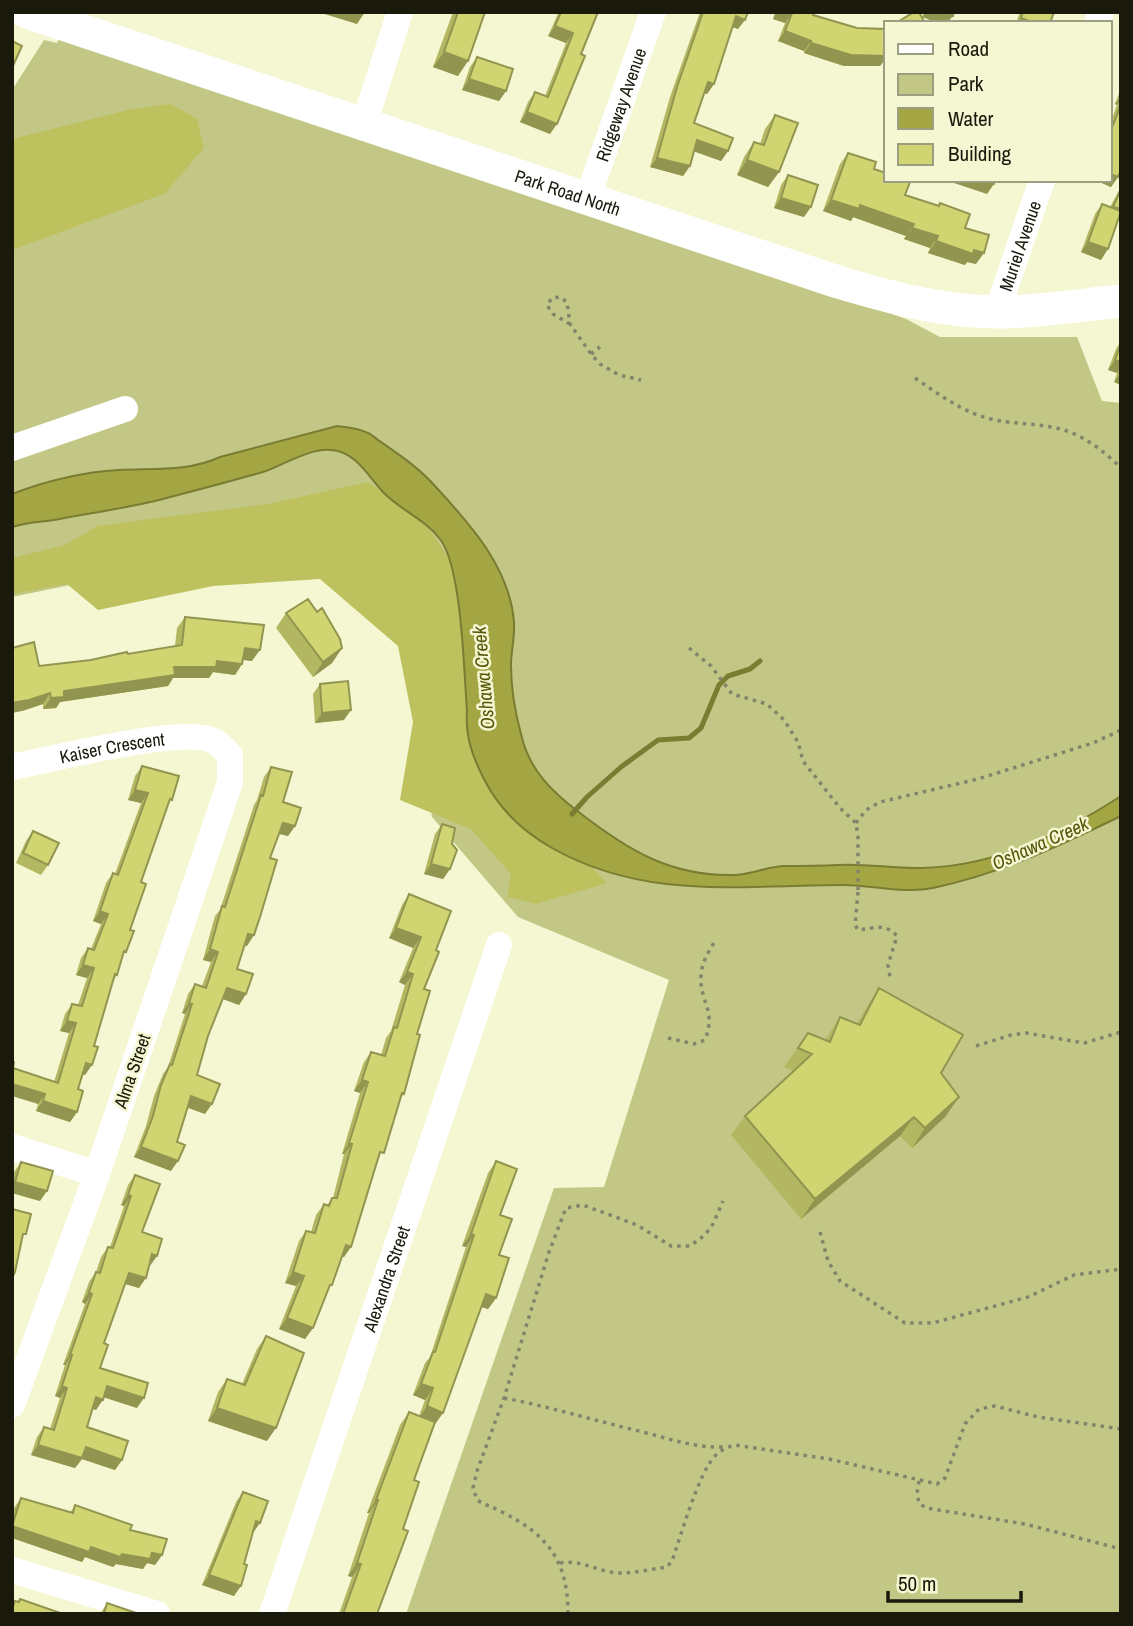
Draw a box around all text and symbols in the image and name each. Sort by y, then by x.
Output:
legend [884,21,1112,182]
text: Road [948,34,989,63]
street label: Ridgeway Avenue [589,44,652,165]
text: Park [948,69,984,98]
text: Water [948,104,994,133]
text: Building [948,139,1012,168]
street label: Park Road North [512,163,624,221]
street label: Muriel Avenue [993,197,1047,294]
water label: Oshawa Creek [465,624,500,730]
street label: Kaiser Crescent [57,726,166,769]
water label: Oshawa Creek [988,810,1093,876]
street label: Alma Street [107,1030,156,1112]
street label: Alexandra Street [356,1223,415,1336]
scale bar [888,1560,1021,1604]
text: 50 m [898,1569,936,1598]

